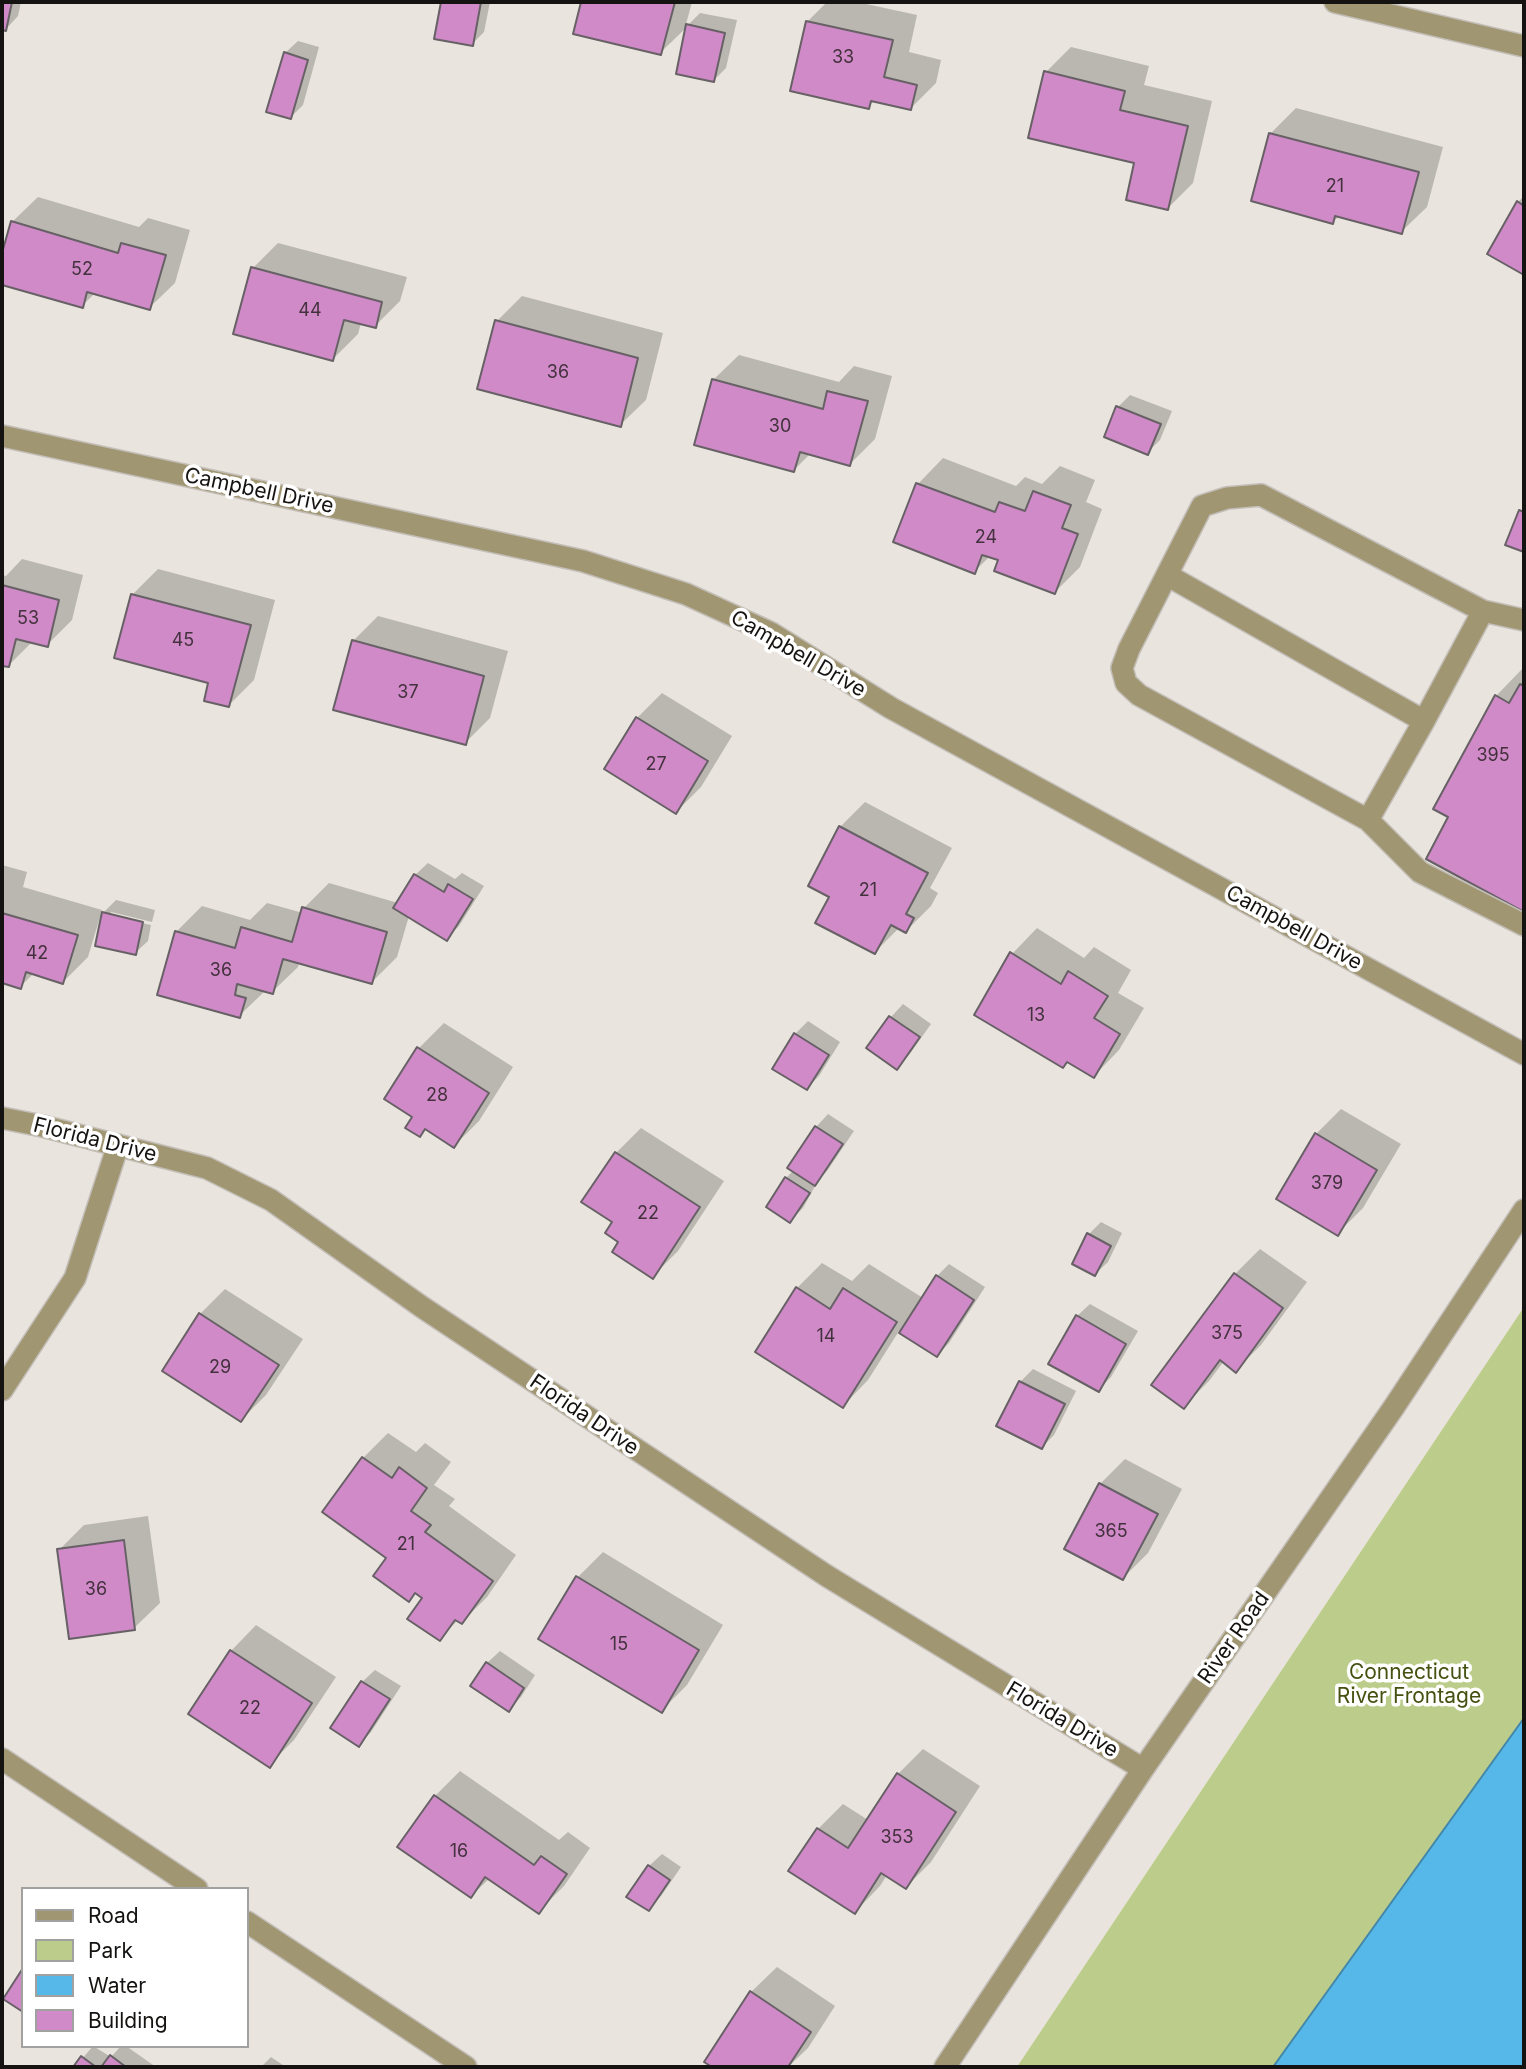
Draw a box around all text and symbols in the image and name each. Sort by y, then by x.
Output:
house number: 33 [832,47,854,69]
house number: 21 [1326,176,1344,198]
house number: 52 [71,259,93,281]
house number: 44 [298,300,322,322]
house number: 36 [547,362,569,384]
house number: 30 [769,416,791,438]
street label: Campbell Drive [182,463,336,519]
house number: 24 [975,527,997,549]
street label: Campbell Drive [726,605,870,703]
house number: 53 [17,608,39,630]
house number: 45 [172,630,194,652]
house number: 37 [397,682,419,704]
house number: 395 [1476,745,1510,767]
house number: 27 [645,754,667,776]
house number: 21 [859,880,877,902]
street label: Campbell Drive [1222,880,1366,976]
house number: 42 [26,943,48,965]
house number: 36 [210,960,232,982]
house number: 13 [1027,1005,1045,1027]
house number: 28 [426,1085,448,1107]
street label: Florida Drive [31,1113,159,1167]
house number: 379 [1311,1173,1343,1195]
house number: 22 [637,1203,659,1225]
house number: 375 [1211,1323,1243,1345]
house number: 14 [817,1326,835,1348]
house number: 29 [209,1357,231,1379]
street label: Florida Drive [525,1369,643,1461]
house number: 365 [1094,1521,1128,1543]
house number: 21 [397,1534,415,1556]
house number: 36 [85,1579,107,1601]
street label: River Road [1193,1587,1275,1689]
house number: 15 [610,1634,628,1656]
park label: Connecticut River Frontage [1337,1660,1481,1710]
street label: Florida Drive [1001,1677,1123,1763]
house number: 22 [239,1698,261,1720]
house number: 353 [880,1827,914,1849]
house number: 16 [450,1841,468,1863]
legend [21,1887,248,2048]
text: Road [88,1903,139,1928]
text: Park [88,1938,133,1963]
text: Water [88,1973,146,1998]
text: Building [88,2008,168,2033]

